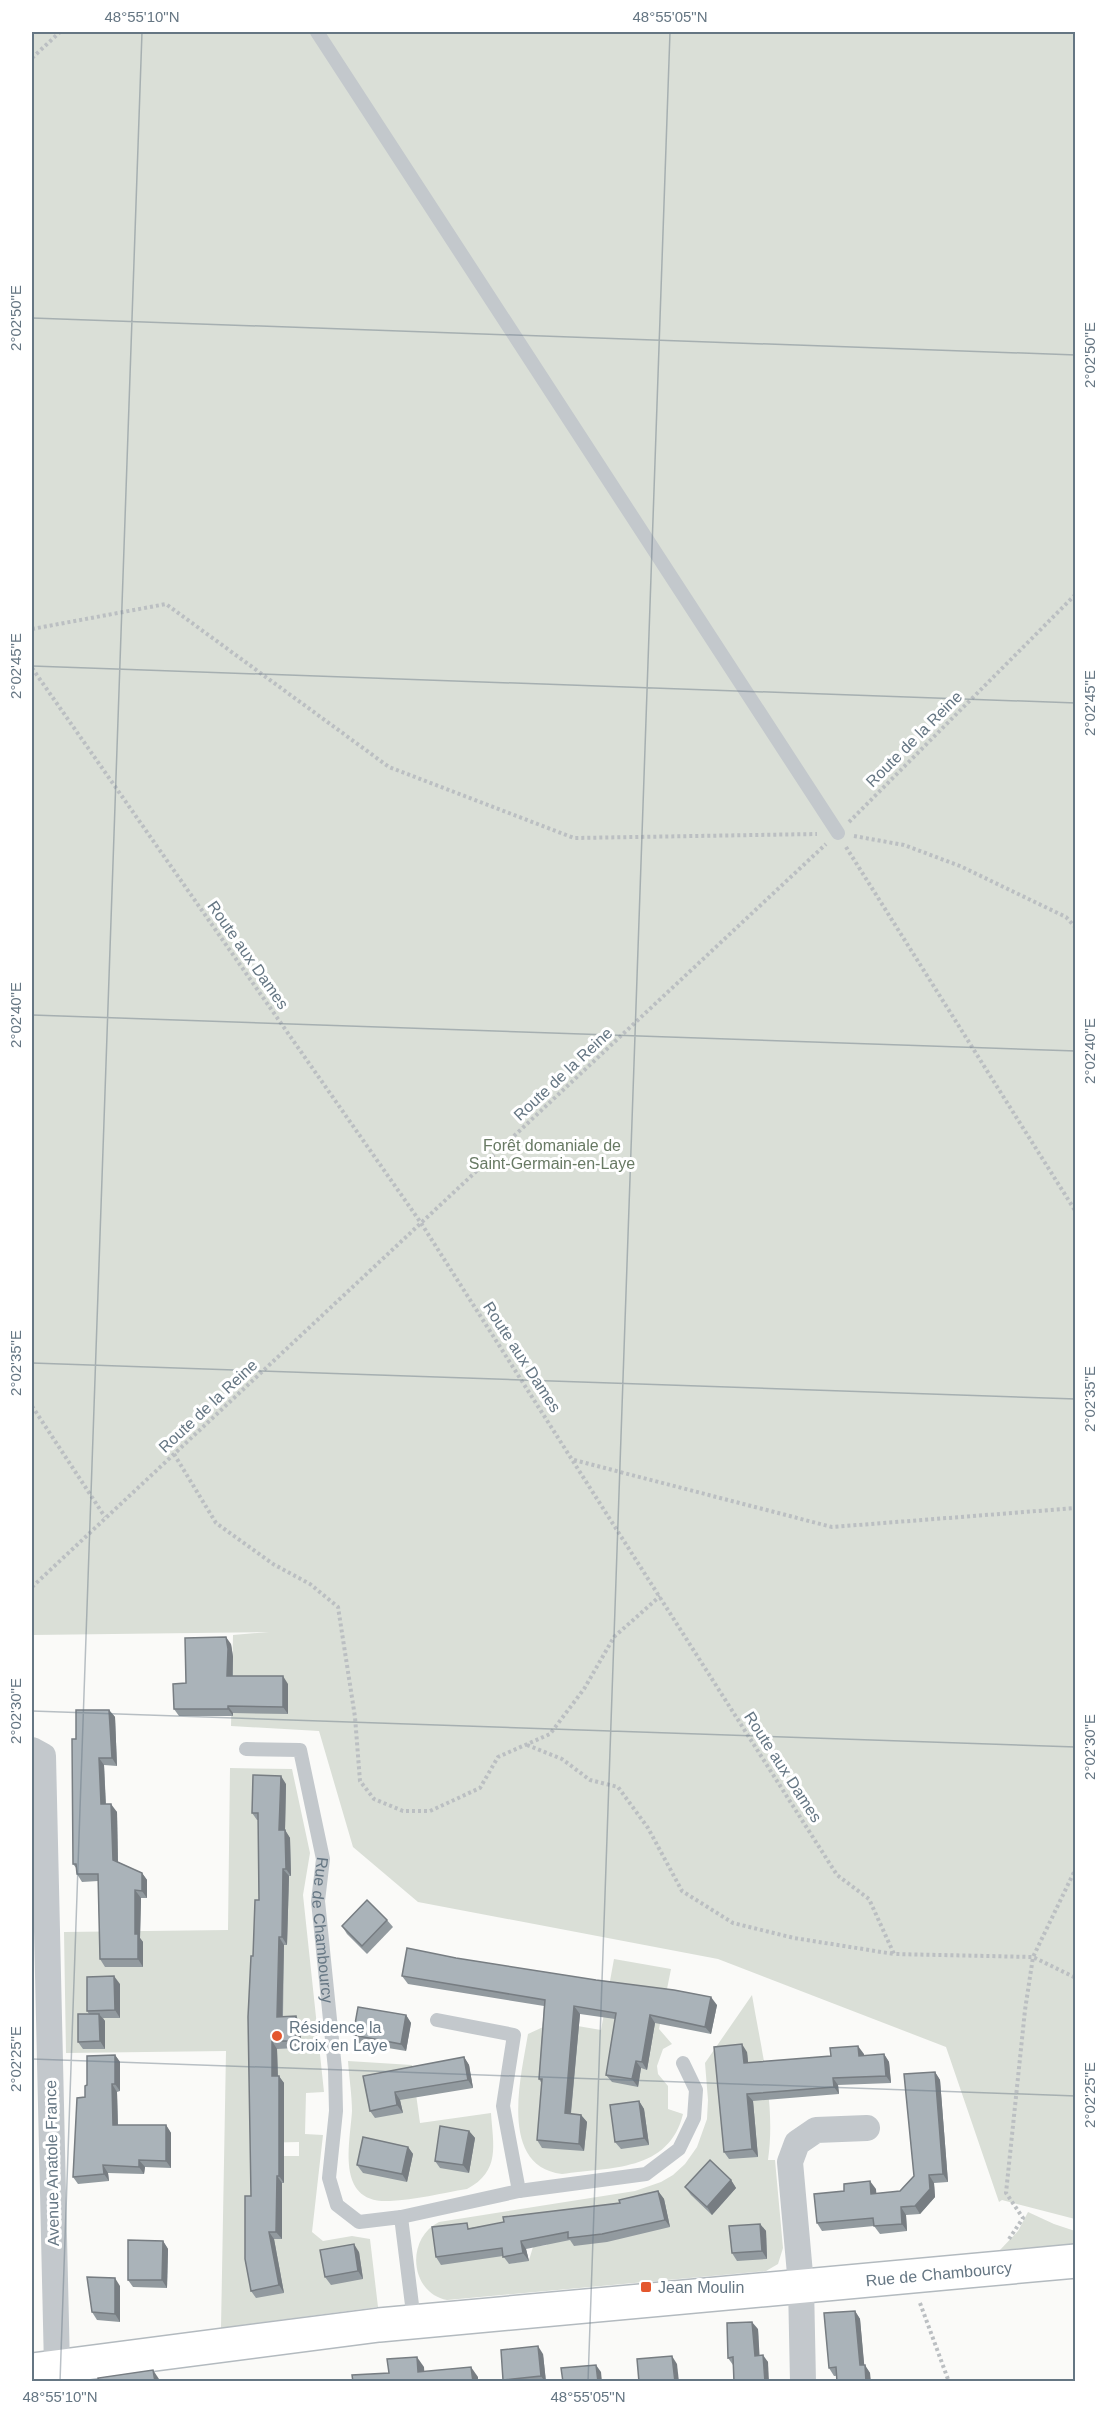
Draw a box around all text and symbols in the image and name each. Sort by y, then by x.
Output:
text: 48°55'10"N [104,8,180,25]
text: 48°55'05"N [632,8,708,25]
text: 2°02'50"E [7,285,24,351]
text: 2°02'50"E [1081,322,1098,388]
text: 2°02'45"E [7,633,24,699]
text: 2°02'45"E [1081,670,1098,736]
street label: Route de la Reine [863,688,965,790]
street label: Route aux Dames [204,898,292,1012]
text: 2°02'40"E [7,982,24,1048]
text: 2°02'40"E [1081,1018,1098,1084]
street label: Route de la Reine [510,1024,616,1124]
park label: Forêt domaniale de Saint-Germain-en-Laye [469,1137,635,1172]
street label: Route aux Dames [480,1299,564,1415]
text: 2°02'35"E [7,1330,24,1396]
street label: Route de la Reine [155,1356,261,1456]
text: 2°02'35"E [1081,1366,1098,1432]
text: 2°02'30"E [7,1678,24,1744]
street label: Route aux Dames [741,1709,825,1825]
text: 2°02'30"E [1081,1714,1098,1780]
street label: Rue de Chambourcy [309,1856,337,2004]
place label: Résidence la Croix en Laye [289,2019,388,2054]
text: 2°02'25"E [7,2026,24,2092]
marker: Résidence la Croix en Laye [270,2029,284,2043]
text: 2°02'25"E [1081,2062,1098,2128]
street label: Avenue Anatole France [42,2080,62,2246]
street label: Rue de Chambourcy [865,2258,1013,2289]
place label: Jean Moulin [658,2279,744,2296]
marker: Jean Moulin [639,2280,653,2294]
text: 48°55'10"N [22,2388,98,2405]
text: 48°55'05"N [550,2388,626,2405]

